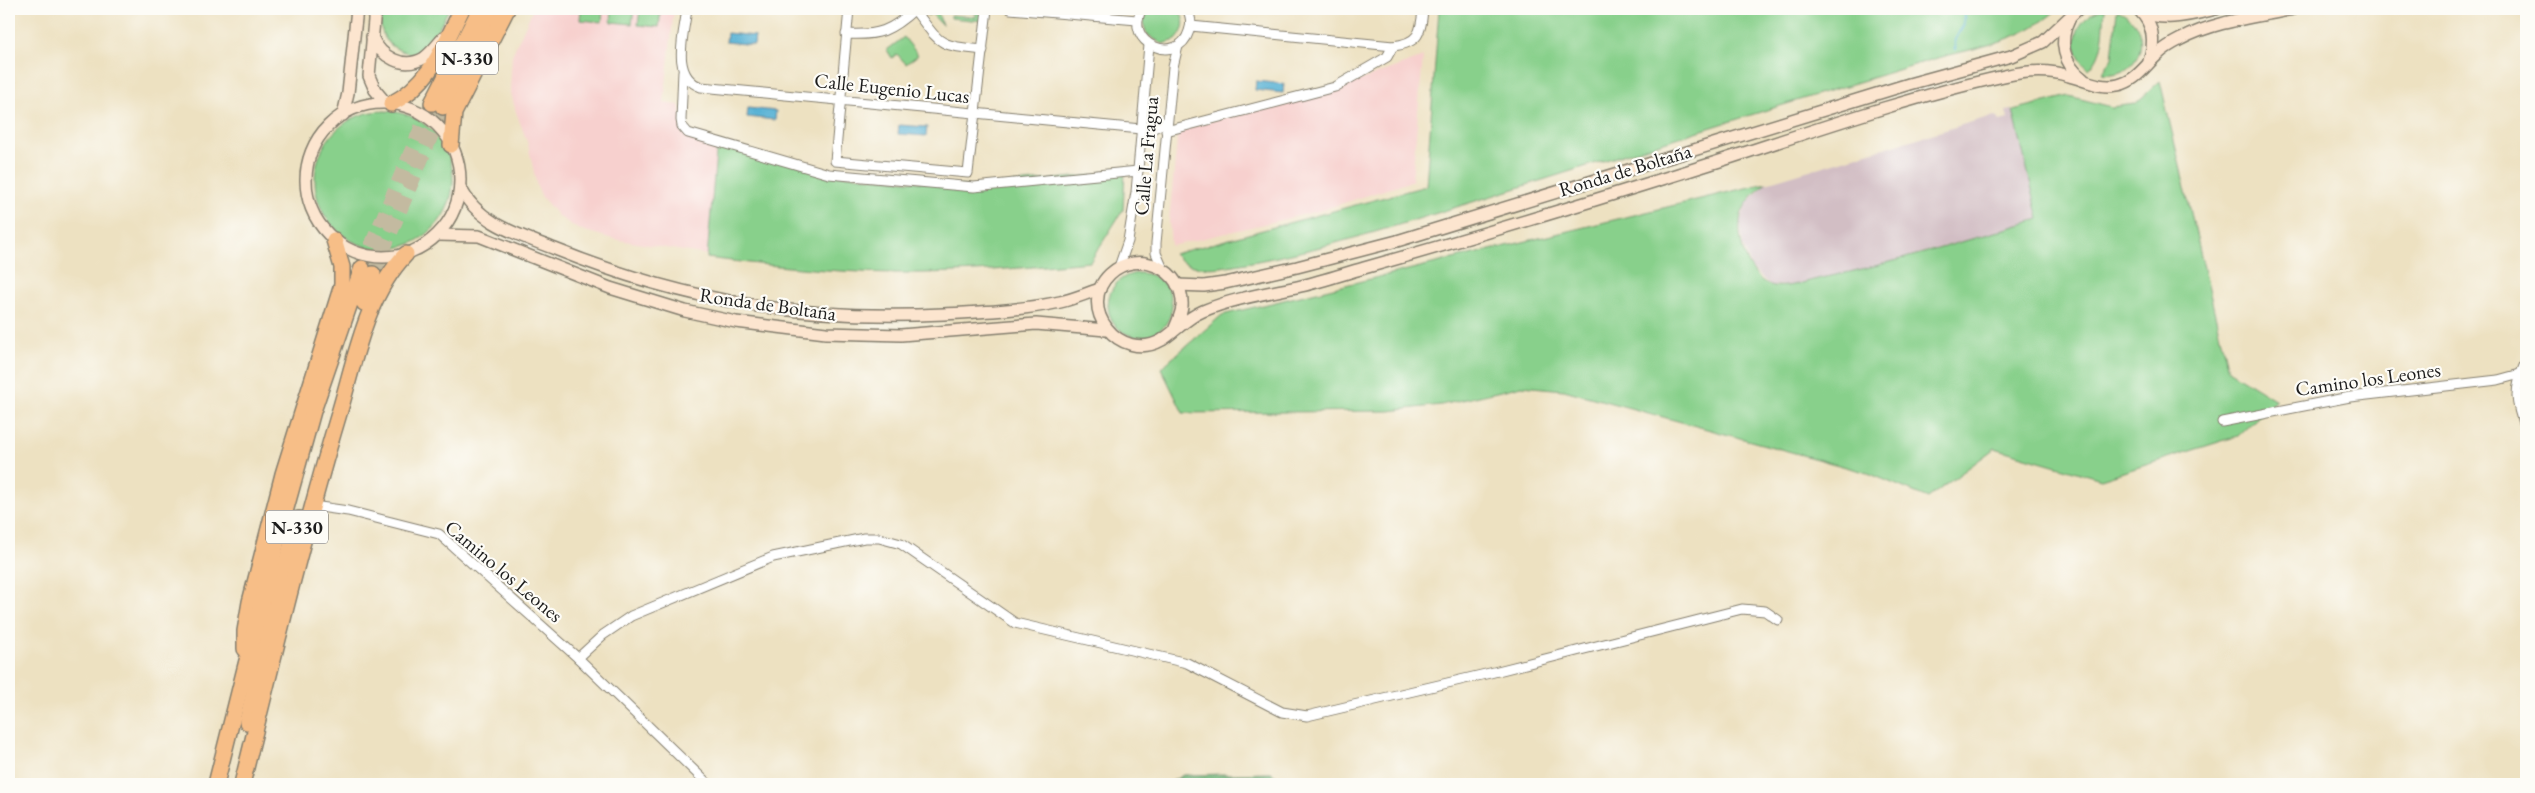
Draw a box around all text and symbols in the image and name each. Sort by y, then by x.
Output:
road number: N-330 [436,42,498,74]
street label: Calle Eugenio Lucas [813,67,971,109]
street label: Calle La Fragua [1128,95,1164,217]
street label: Ronda de Boltaña [1555,137,1695,203]
street label: Ronda de Boltaña [698,282,838,326]
street label: Camino los Leones [2294,356,2442,402]
road number: N-330 [266,511,328,544]
street label: Camino los Leones [440,514,568,628]

